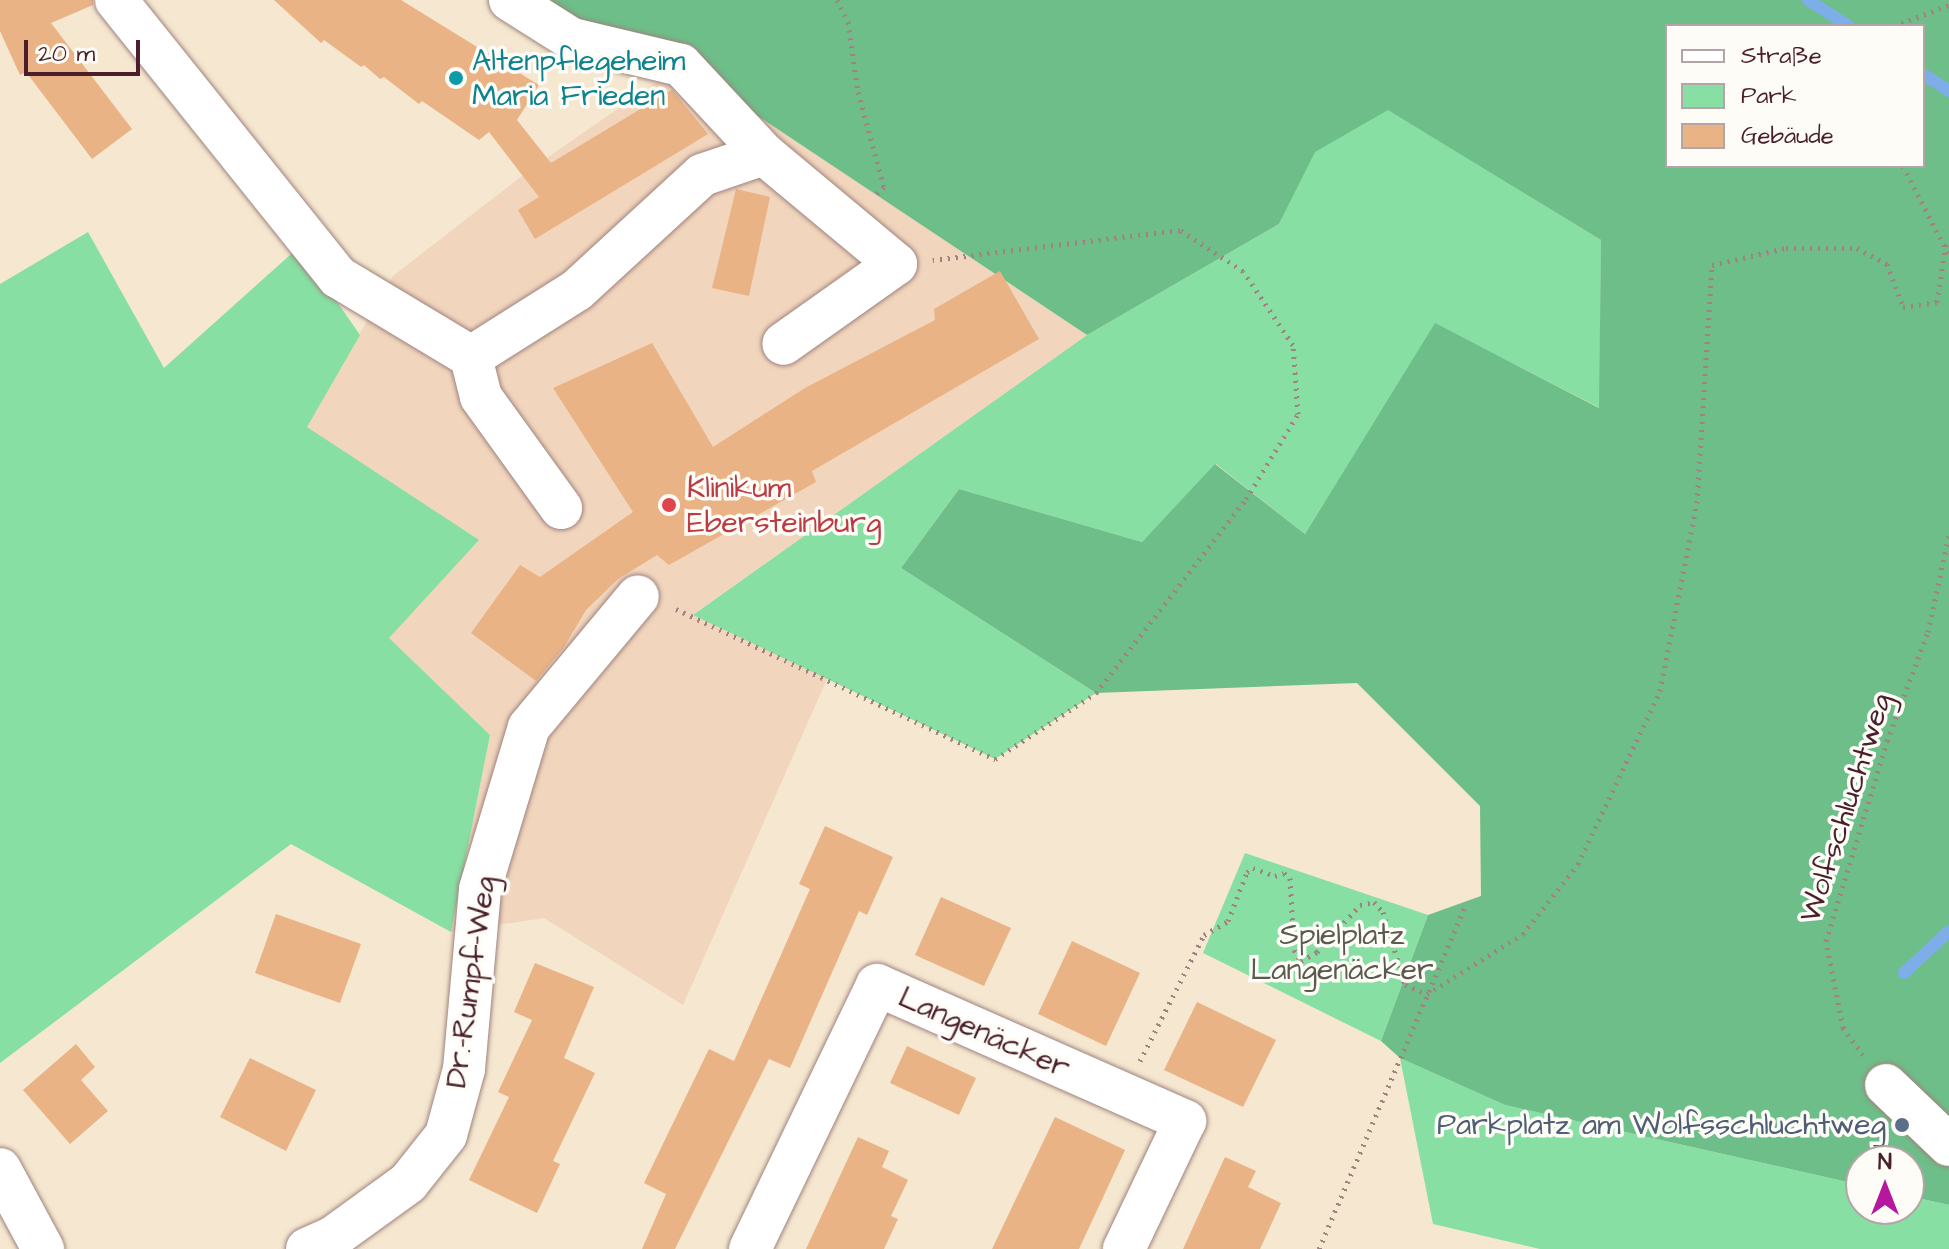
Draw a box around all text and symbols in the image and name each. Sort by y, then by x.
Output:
scale bar [28,24,144,74]
legend [1665,24,1925,168]
text: 20 m [38,37,95,71]
text: Straße [1741,39,1822,73]
place label: Altenpflegeheim Maria Frieden [472,43,685,114]
marker: Altenpflegeheim Maria Frieden [447,69,465,87]
text: Park [1741,79,1797,113]
text: Gebäude [1741,119,1834,153]
place label: Klinikum Ebersteinburg [687,470,881,540]
marker: Klinikum Ebersteinburg [658,494,680,516]
street label: Wolfschluchtweg [1792,689,1900,927]
street label: Dr.-Rumpf-Weg [438,874,504,1090]
park label: Spielplatz Langenäcker [1250,917,1434,988]
street label: Langenäcker [893,979,1075,1087]
place label: Parkplatz am Wolfsschluchtweg [1437,1107,1886,1143]
marker: Parkplatz am Wolfsschluchtweg [1893,1116,1911,1134]
north arrow [1845,1145,1925,1225]
text: N [1878,1147,1892,1178]

